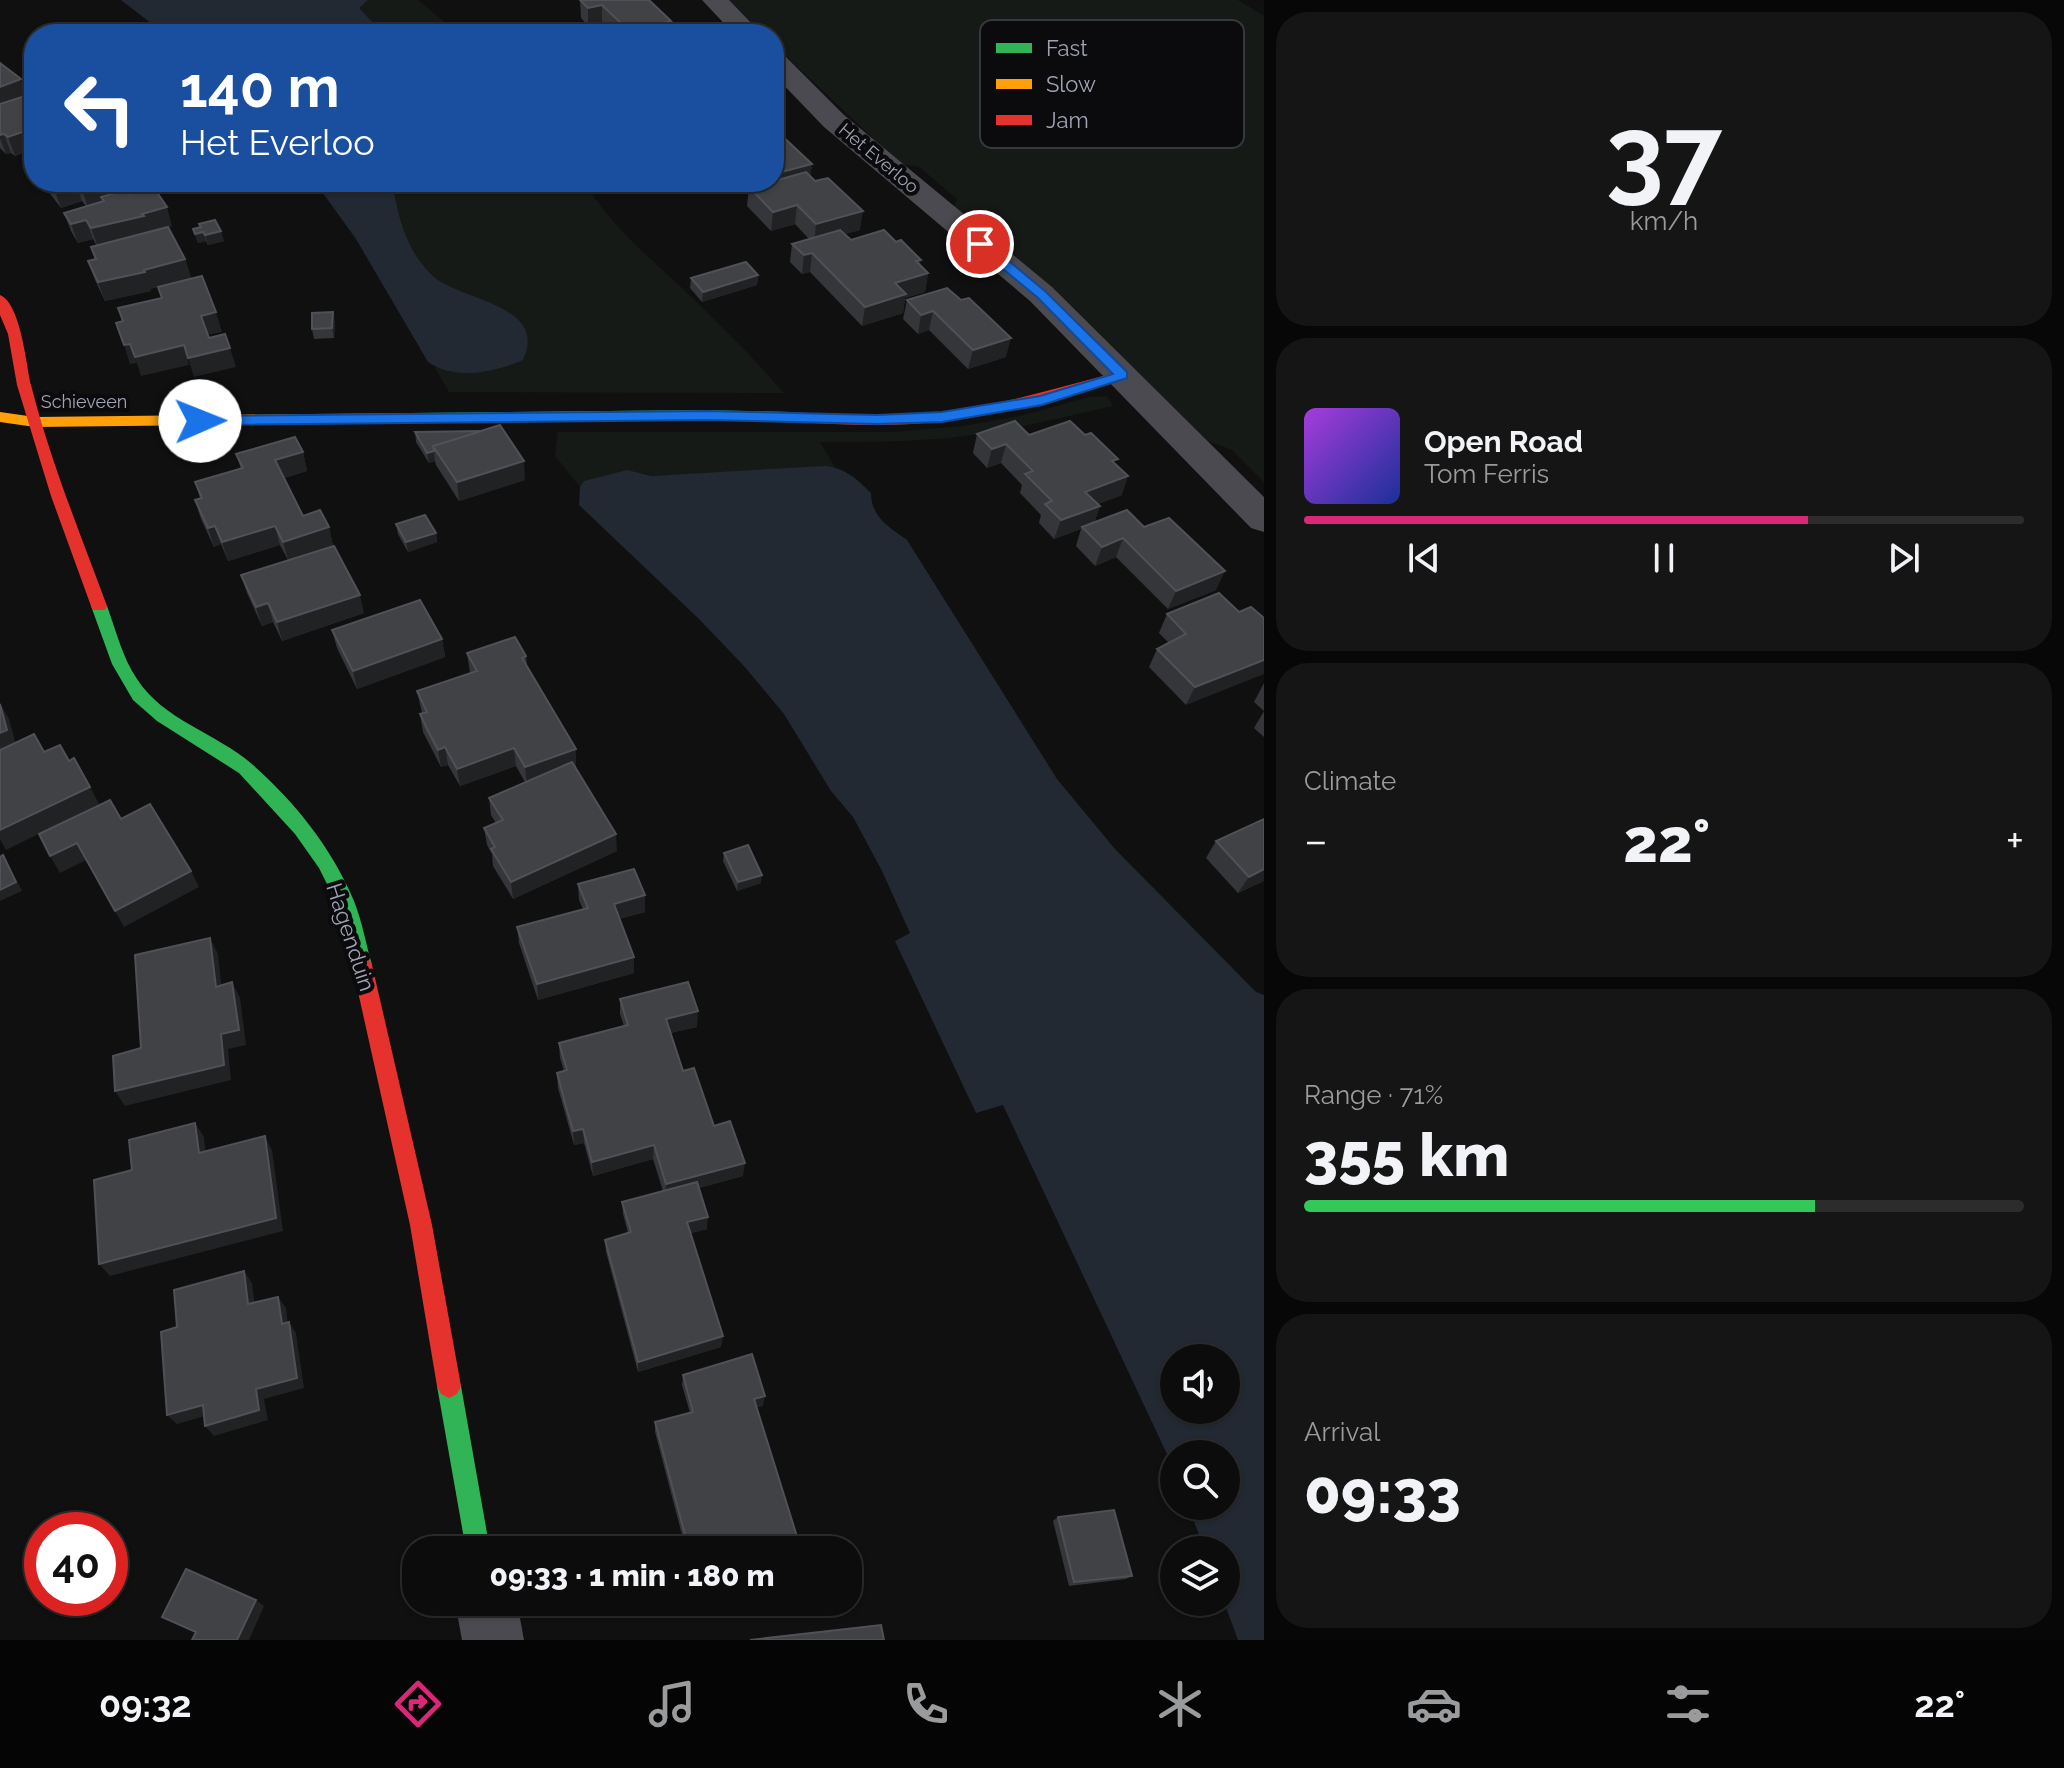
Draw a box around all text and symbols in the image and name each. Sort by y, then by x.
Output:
legend [980,20,1244,148]
text: Fast [1046,35,1088,61]
text: 140 m [180,54,340,120]
icon: left [48,56,152,160]
text: Slow [1046,71,1096,97]
text: 37 [1606,93,1722,215]
text: Jam [1046,107,1089,133]
street label: Het Everloo [835,119,923,198]
text: Het Everloo [180,121,375,163]
text: km/h [1630,206,1698,236]
pin [946,210,1014,278]
icon: arrive [958,222,1002,266]
position arrow [158,379,242,463]
street label: Schieveen [41,391,127,412]
text: Open Road [1424,424,1583,459]
text: Tom Ferris [1424,459,1549,489]
icon: previous [1402,536,1446,580]
icon: pause [1642,536,1686,580]
icon: next [1882,536,1926,580]
text: Climate [1304,766,1396,796]
text: 22° [1623,806,1710,876]
text: − [1304,815,1328,866]
text: + [2006,815,2024,866]
street label: Hagenduin [321,880,381,994]
text: Range · 71% [1304,1080,1443,1110]
text: 355 km [1304,1120,1509,1190]
map controls [1160,1344,1240,1616]
button: sound [1160,1344,1240,1424]
text: Arrival [1304,1417,1380,1447]
button: search [1160,1440,1240,1520]
text: 09:33 [1304,1457,1461,1527]
speed limit sign: 40 [24,1512,128,1616]
button: layers [1160,1536,1240,1616]
text: 09:33 · 1 min · 180 m [490,1558,775,1593]
icon: directions [390,1676,446,1732]
icon: music [644,1676,700,1732]
icon: phone [898,1676,954,1732]
icon: climate [1152,1676,1208,1732]
icon: car [1406,1676,1462,1732]
icon: filters [1660,1676,1716,1732]
text: 09:32 [99,1683,192,1725]
text: 22° [1914,1683,1965,1725]

